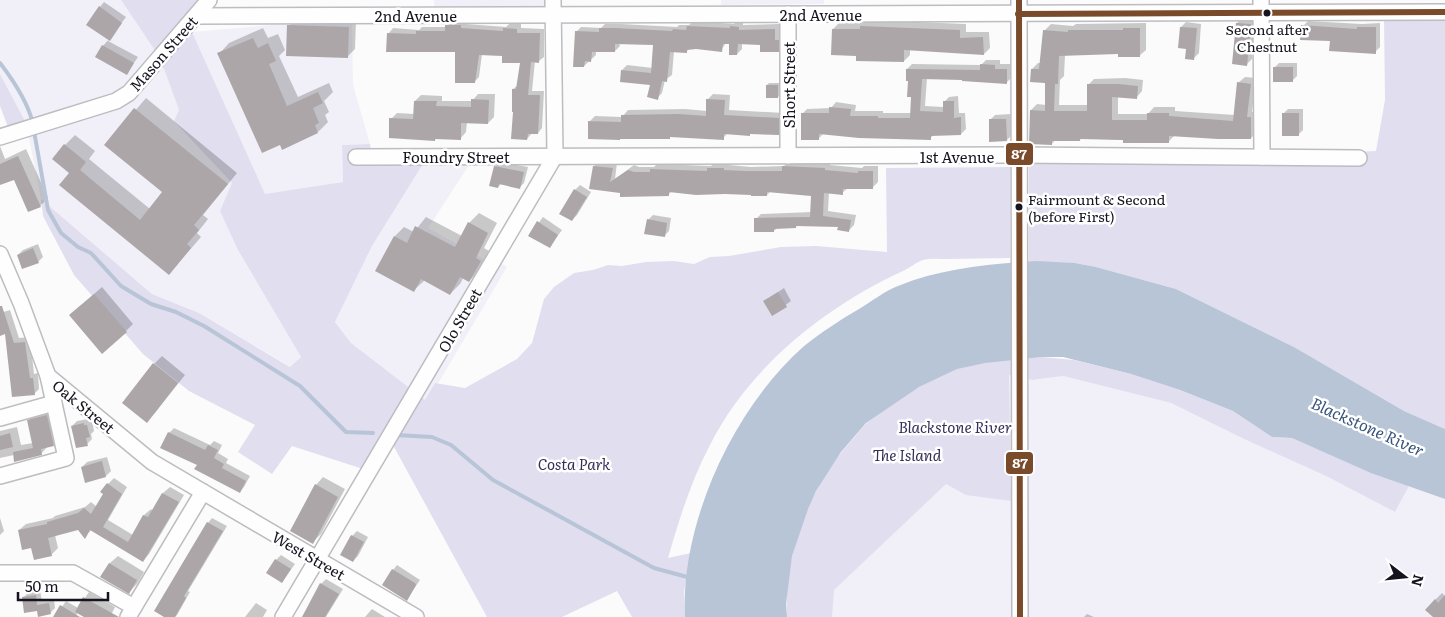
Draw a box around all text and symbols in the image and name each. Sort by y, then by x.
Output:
street label: 2nd Avenue [780,3,862,26]
street label: 2nd Avenue [375,4,457,27]
marker: Second after Chestnut [1262,8,1272,18]
street label: Mason Street [124,10,202,96]
place label: Second after Chestnut [1226,19,1309,56]
street label: Short Street [777,42,800,128]
line badge: 87 [1005,142,1034,166]
text: 87 [1011,143,1027,163]
street label: Foundry Street [402,145,510,168]
street label: 1st Avenue [920,145,994,168]
place label: Fairmount & Second (before First) [1028,189,1166,226]
marker: Fairmount & Second (before First) [1014,202,1024,212]
street label: Olo Street [431,284,487,356]
street label: Oak Street [48,374,120,438]
water label: Blackstone River [1308,390,1428,462]
park label: Blackstone River [898,415,1012,438]
park label: The Island [873,443,942,466]
line badge: 87 [1005,451,1034,475]
park label: Costa Park [538,452,611,475]
text: 87 [1012,452,1028,472]
street label: West Street [268,525,350,585]
north arrow [1380,552,1430,602]
scale bar [18,570,108,602]
text: N [1407,572,1430,590]
text: 50 m [25,574,59,597]

